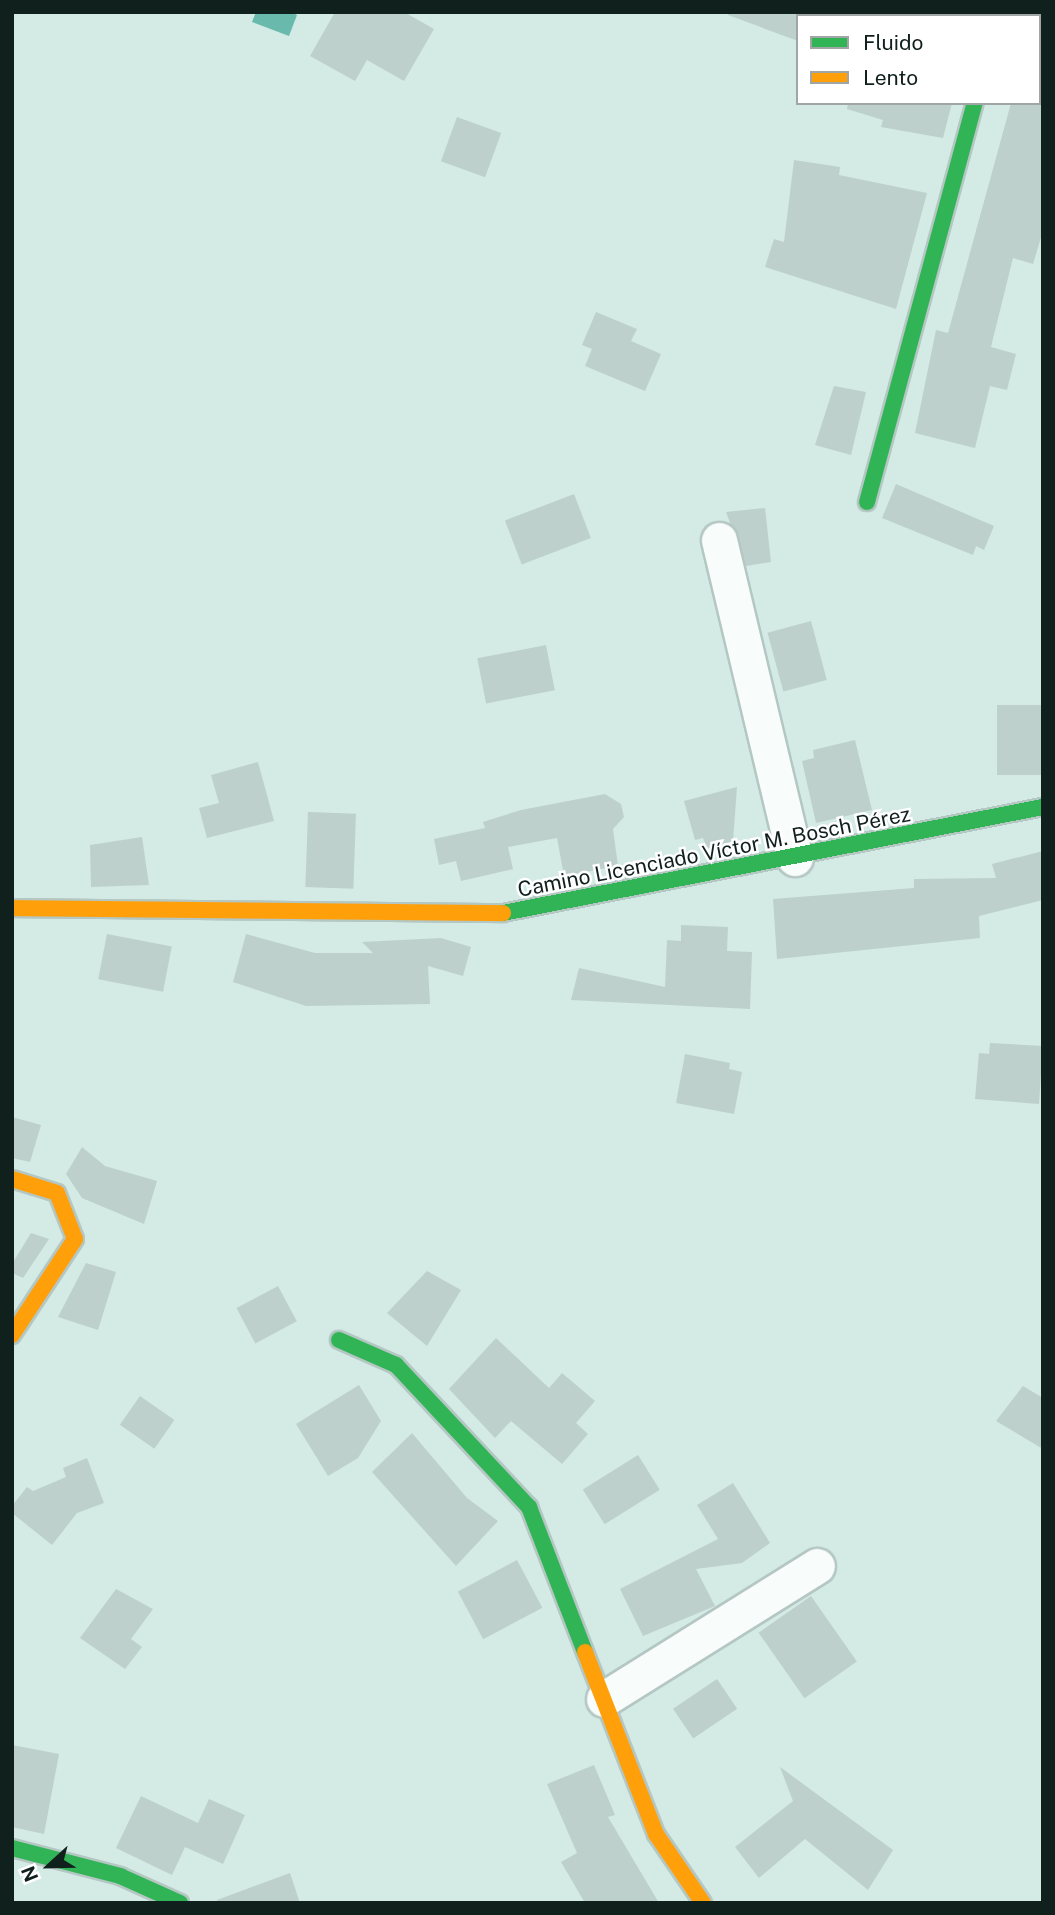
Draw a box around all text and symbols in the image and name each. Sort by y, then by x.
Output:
legend [796,14,1041,105]
text: Fluido [863,30,923,55]
text: Lento [863,65,918,90]
street label: Camino Licenciado Víctor M. Bosch Pérez [515,801,913,903]
north arrow [14,1831,84,1901]
text: N [17,1863,43,1885]

